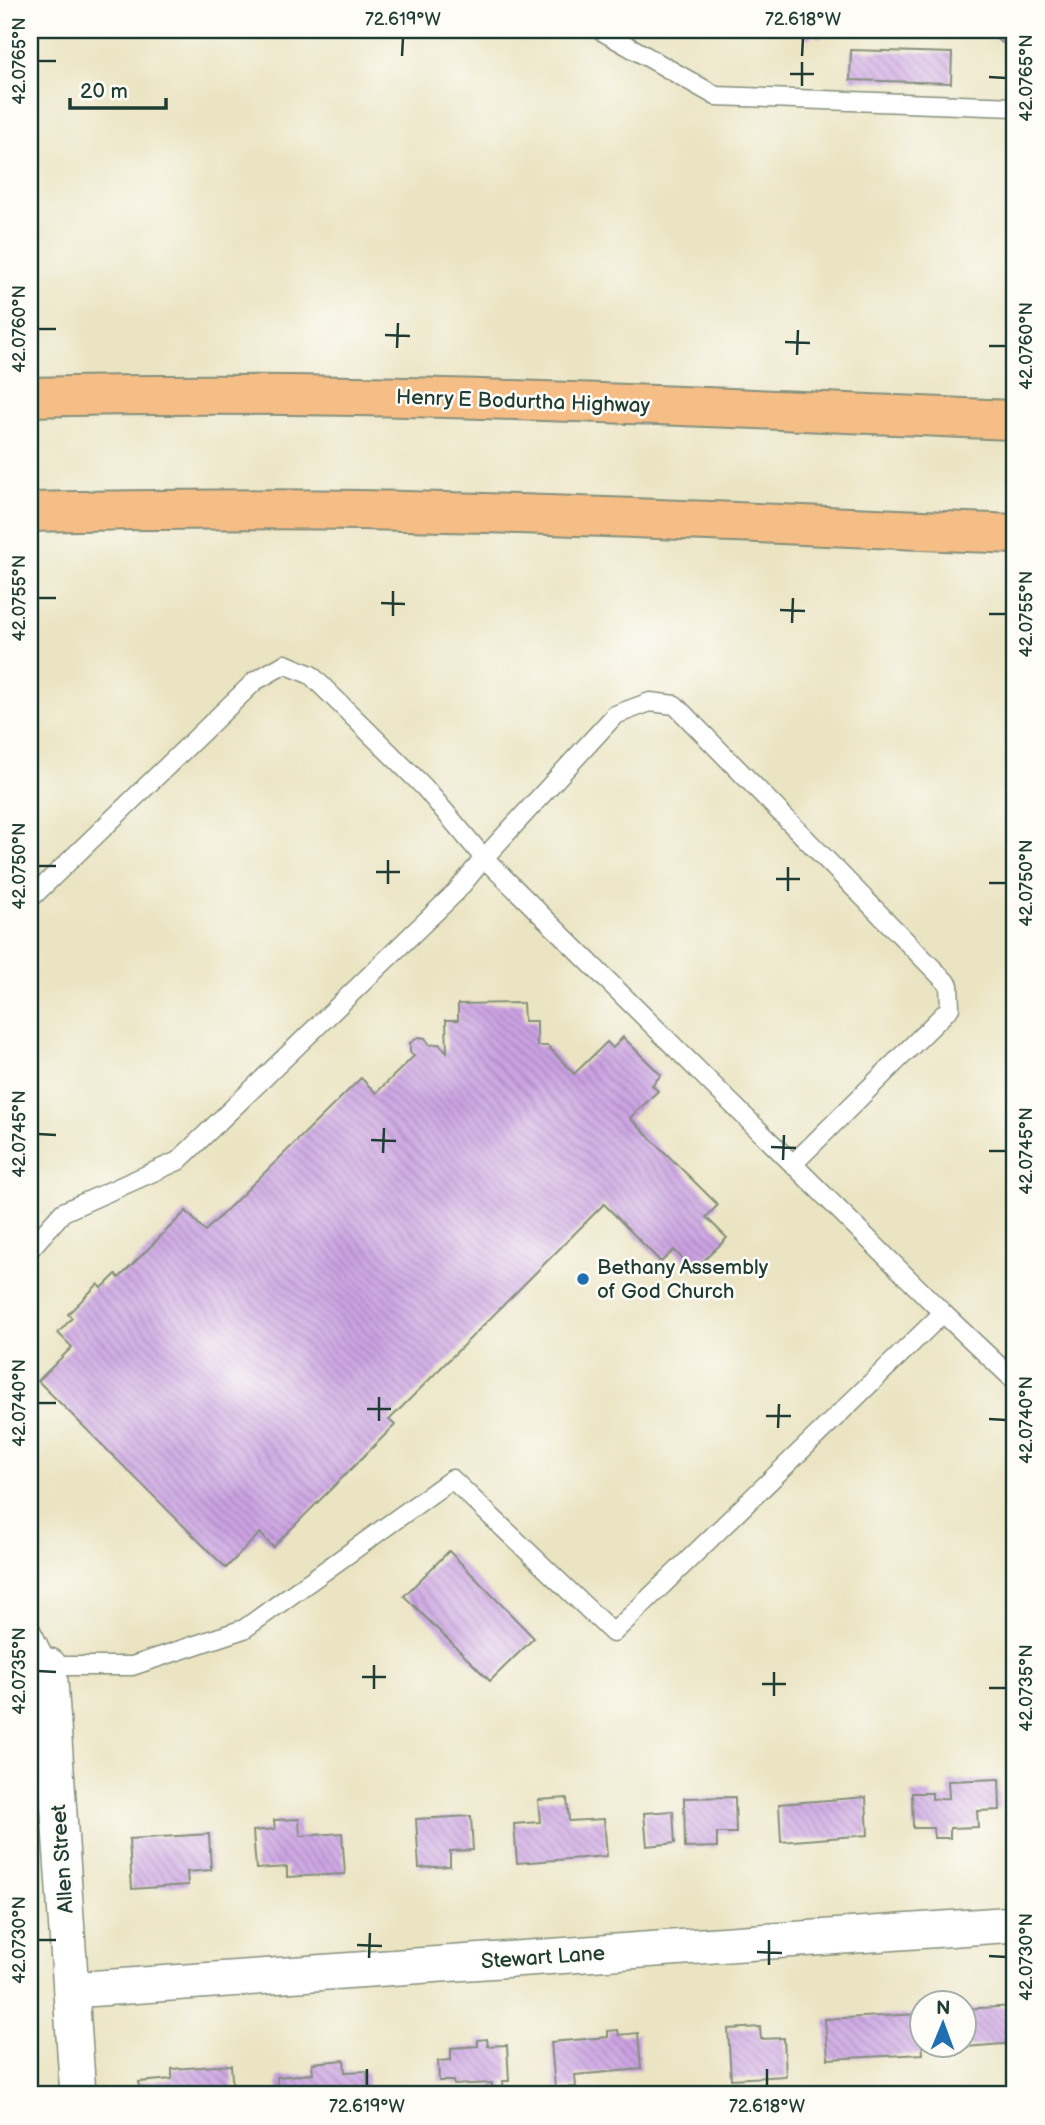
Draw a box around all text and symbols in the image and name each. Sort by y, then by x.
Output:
text: 72.619°W [365,9,442,30]
text: 72.618°W [765,9,842,30]
text: 42.0765°N [9,17,30,105]
text: 42.0765°N [1016,34,1037,122]
scale bar [70,66,166,110]
text: 20 m [80,79,128,104]
text: 42.0760°N [9,285,30,373]
text: 42.0760°N [1016,302,1037,390]
street label: Henry E Bodurtha Highway [396,385,651,418]
text: 42.0755°N [9,555,30,641]
text: 42.0755°N [1016,571,1037,657]
text: 42.0750°N [9,822,30,910]
text: 42.0750°N [1016,839,1037,927]
text: 42.0745°N [9,1090,30,1178]
text: 42.0745°N [1016,1107,1037,1195]
place label: Bethany Assembly of God Church [597,1255,769,1304]
marker: Bethany Assembly of God Church [575,1271,591,1287]
text: 42.0740°N [9,1359,30,1447]
text: 42.0740°N [1016,1376,1037,1464]
text: 42.0735°N [9,1627,30,1715]
text: 42.0735°N [1016,1644,1037,1732]
street label: Allen Street [46,1803,79,1914]
text: 42.0730°N [9,1896,30,1984]
text: 42.0730°N [1016,1913,1037,2001]
street label: Stewart Lane [480,1941,606,1974]
north arrow [908,1988,978,2058]
text: N [936,1997,951,2020]
text: 72.619°W [329,2096,406,2117]
text: 72.618°W [729,2096,806,2117]

